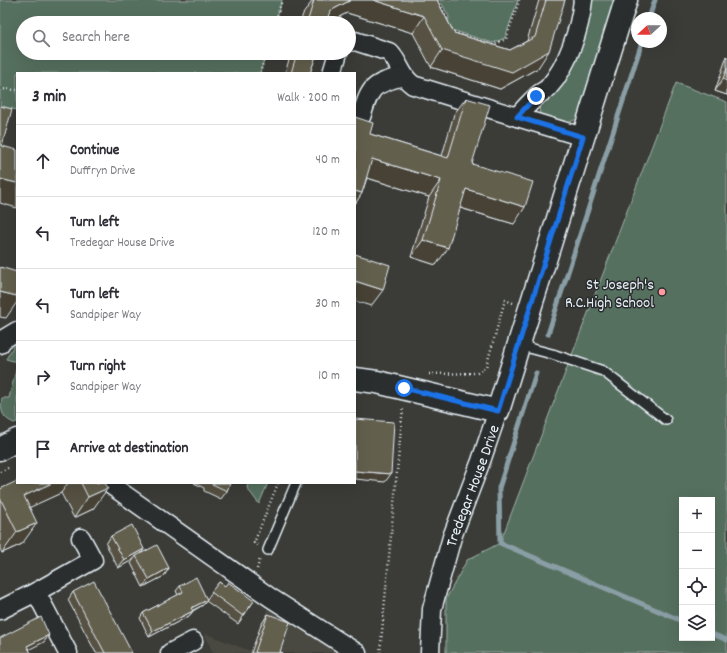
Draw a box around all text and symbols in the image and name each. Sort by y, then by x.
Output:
north arrow [631,12,667,48]
search box [16,16,356,60]
icon: search [30,27,52,49]
text: Search here [62,27,130,49]
text: 3 min [32,86,66,110]
route end [527,87,545,105]
text: Walk · 200 m [277,89,340,108]
text: Continue [70,140,119,162]
icon: ahead [32,150,54,172]
text: 40 m [316,151,340,170]
text: Duffryn Drive [70,162,135,181]
text: Turn left [70,212,119,234]
icon: left [32,222,54,244]
text: 120 m [312,223,340,242]
text: Tredegar House Drive [70,234,174,253]
place label: St Joseph's R.C.High School [565,274,654,315]
text: Turn left [70,284,119,306]
marker: St Joseph's R.C.High School [657,287,667,297]
icon: left [32,294,54,316]
text: 30 m [315,295,340,314]
text: Sandpiper Way [70,306,141,325]
text: Turn right [70,356,126,378]
icon: right [32,366,54,388]
text: 10 m [318,367,340,386]
text: Sandpiper Way [70,378,141,397]
route start [395,379,413,397]
street label: Tredegar House Drive [441,422,507,550]
icon: arrive [32,438,54,460]
text: Arrive at destination [70,438,188,460]
map controls [679,497,715,641]
button: + [679,497,715,533]
button: − [679,533,715,569]
button: locate [679,569,715,605]
button: layers [679,605,715,641]

